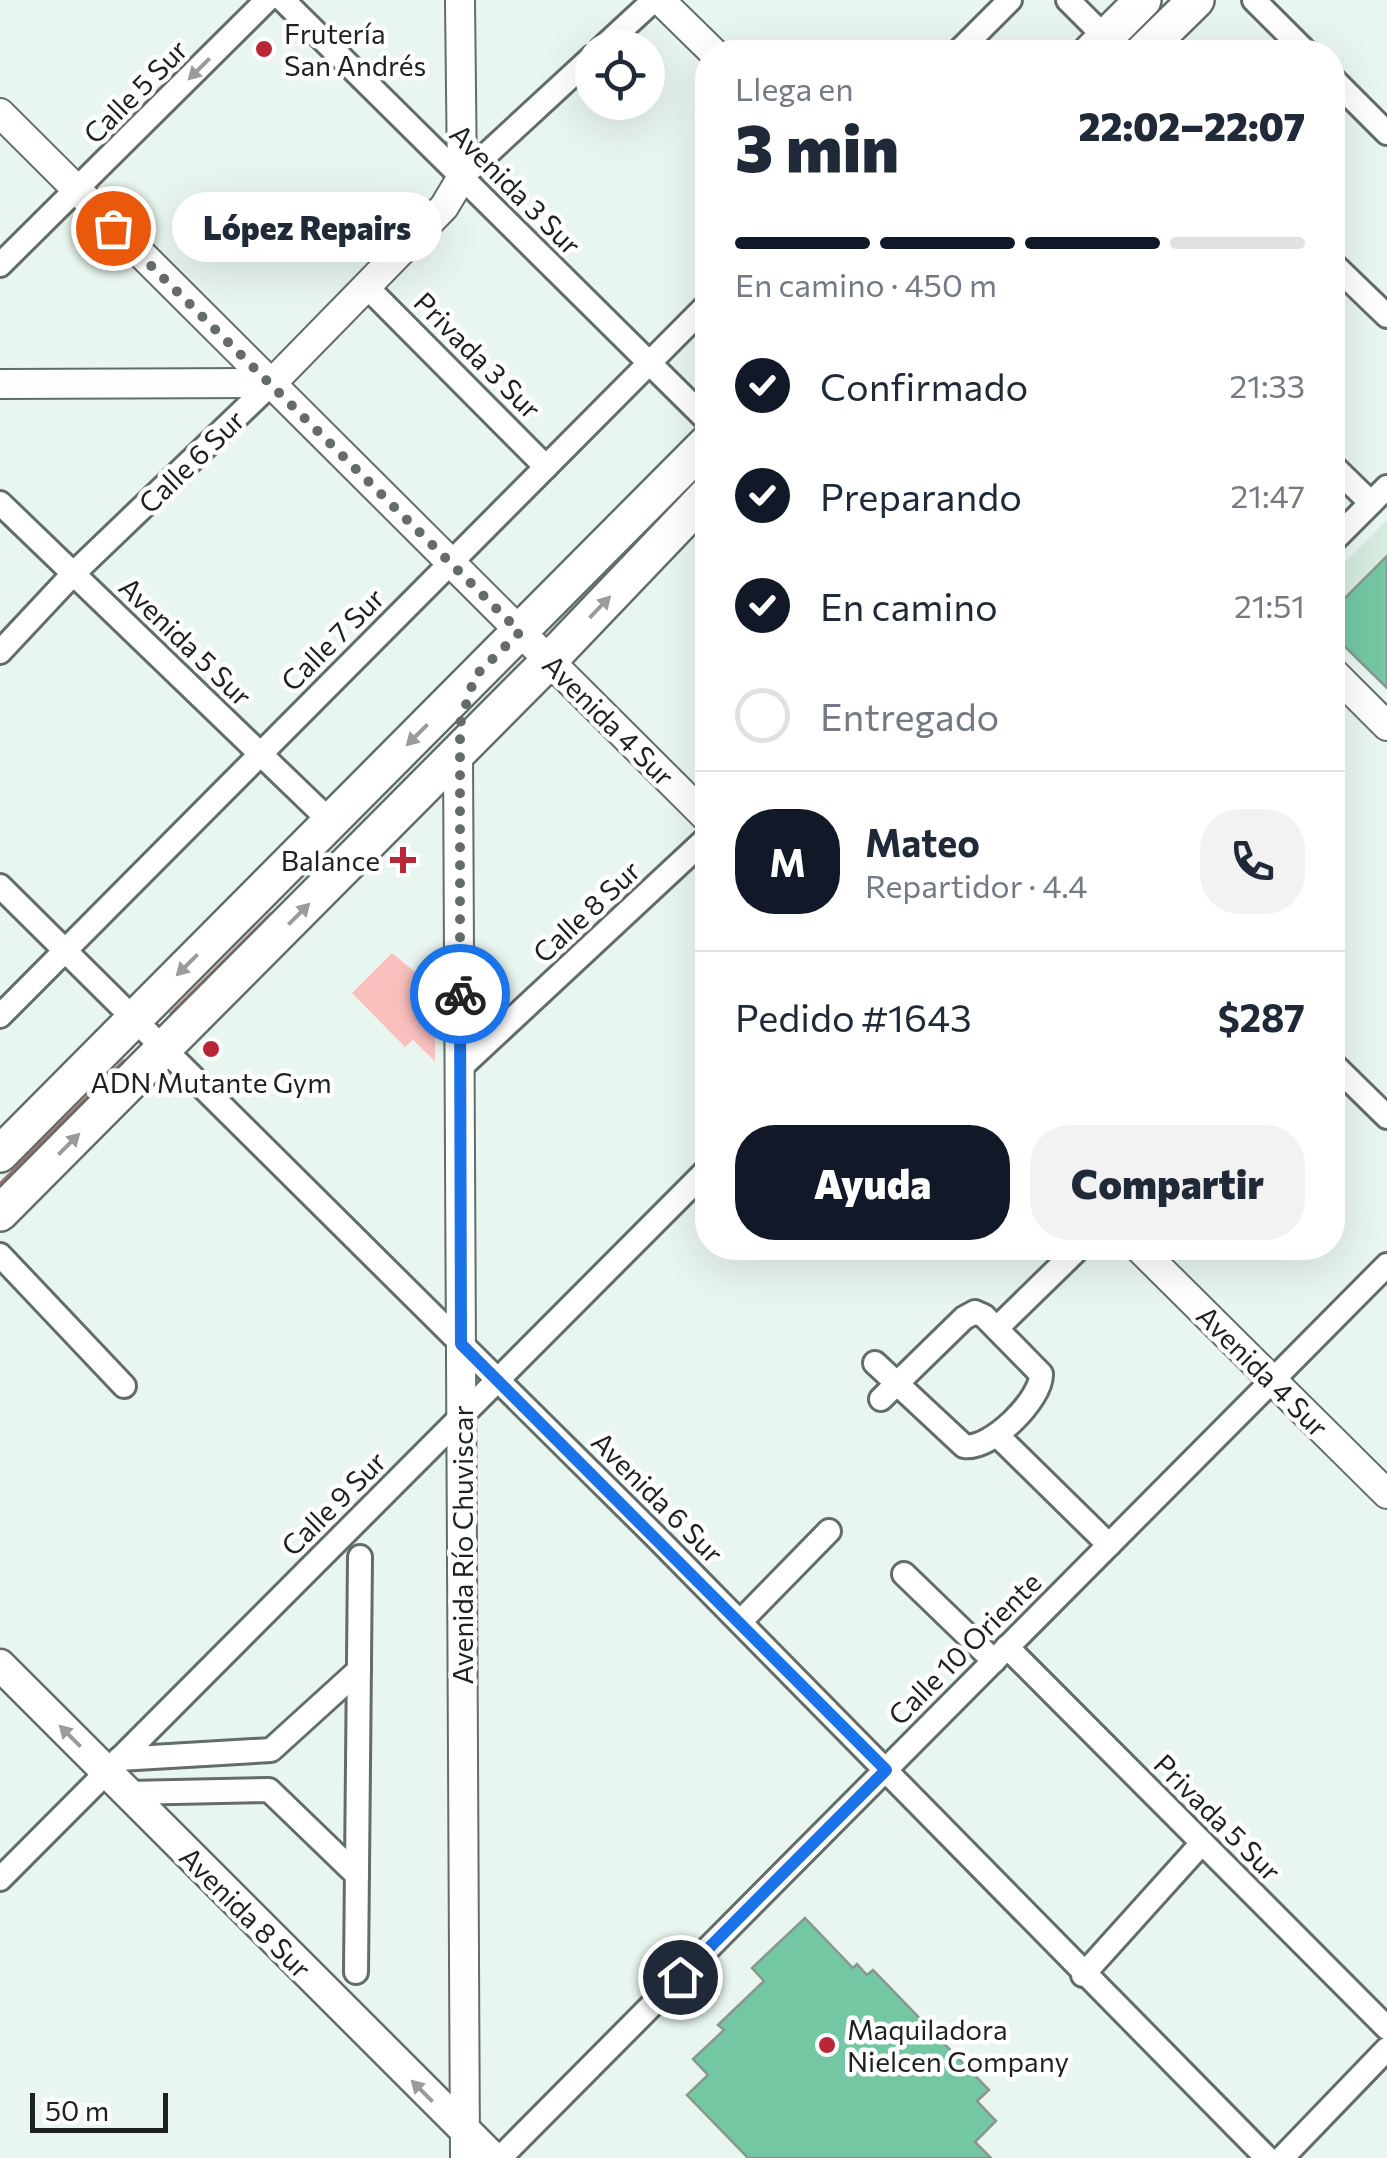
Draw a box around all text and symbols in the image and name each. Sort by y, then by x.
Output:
place label: Frutería San Andrés [284,16,426,82]
map controls [575,30,665,120]
button: locate [575,30,665,120]
street label: Calle 5 Sur [76,32,194,150]
marker: Frutería San Andrés [253,38,275,60]
one-way arrow [188,57,211,81]
text: Llega en [735,68,854,108]
text: 22:02–22:07 [1079,102,1305,149]
text: 3 min [735,106,899,185]
street label: Avenida 3 Sur [444,117,588,261]
pin [71,186,156,271]
callout: López Repairs [173,193,443,263]
icon: bag [86,201,141,256]
text: López Repairs [203,207,411,247]
text: En camino · 450 m [735,264,997,304]
street label: Privada 3 Sur [407,284,549,426]
icon: check [735,358,790,413]
text: Confirmado [820,362,1028,409]
text: 21:33 [1230,365,1305,405]
street label: Calle 6 Sur [131,402,251,520]
icon: check [735,468,790,523]
text: Preparando [820,472,1022,519]
text: 21:47 [1231,475,1305,515]
street label: Avenida 5 Sur [113,569,259,713]
icon: check [735,578,790,633]
street label: Calle 7 Sur [273,580,391,698]
text: En camino [820,582,998,629]
text: 21:51 [1234,585,1305,625]
one-way arrow [588,595,611,619]
street label: Avenida 4 Sur [536,647,682,793]
text: Entregado [820,692,999,739]
one-way arrow [406,722,429,746]
button: phone [1200,809,1305,914]
text: Mateo [865,818,980,865]
text: M [769,838,806,885]
place label: Balance [281,843,380,877]
marker: Balance [390,847,416,873]
street label: Calle 8 Sur [525,853,647,969]
text: Repartidor · 4.4 [865,865,1088,905]
one-way arrow [286,902,310,926]
courier [410,944,510,1044]
one-way arrow [176,952,199,976]
icon: bike [433,967,488,1022]
text: Pedido #1643 [735,993,972,1040]
text: $287 [1218,993,1305,1040]
marker: ADN Mutante Gym [200,1038,222,1060]
place label: ADN Mutante Gym [90,1065,332,1099]
button: Ayuda [735,1125,1010,1240]
button: Compartir [1030,1125,1305,1240]
one-way arrow [57,1133,81,1156]
street label: Avenida 4 Sur [1190,1298,1336,1444]
street label: Avenida Río Chuviscar [445,1405,479,1685]
street label: Avenida 6 Sur [585,1424,731,1570]
street label: Calle 9 Sur [274,1444,392,1562]
street label: Calle 10 Oriente [881,1565,1047,1731]
one-way arrow [59,1725,83,1748]
street label: Privada 5 Sur [1147,1746,1289,1888]
street label: Avenida 8 Sur [173,1839,319,1985]
pin [638,1935,723,2020]
icon: home [653,1950,708,2005]
place label: Maquiladora Nielcen Company [847,2012,1069,2078]
marker: Maquiladora Nielcen Company [816,2034,838,2056]
one-way arrow [411,2079,435,2103]
scale bar [30,2088,168,2132]
text: 50 m [45,2093,109,2127]

